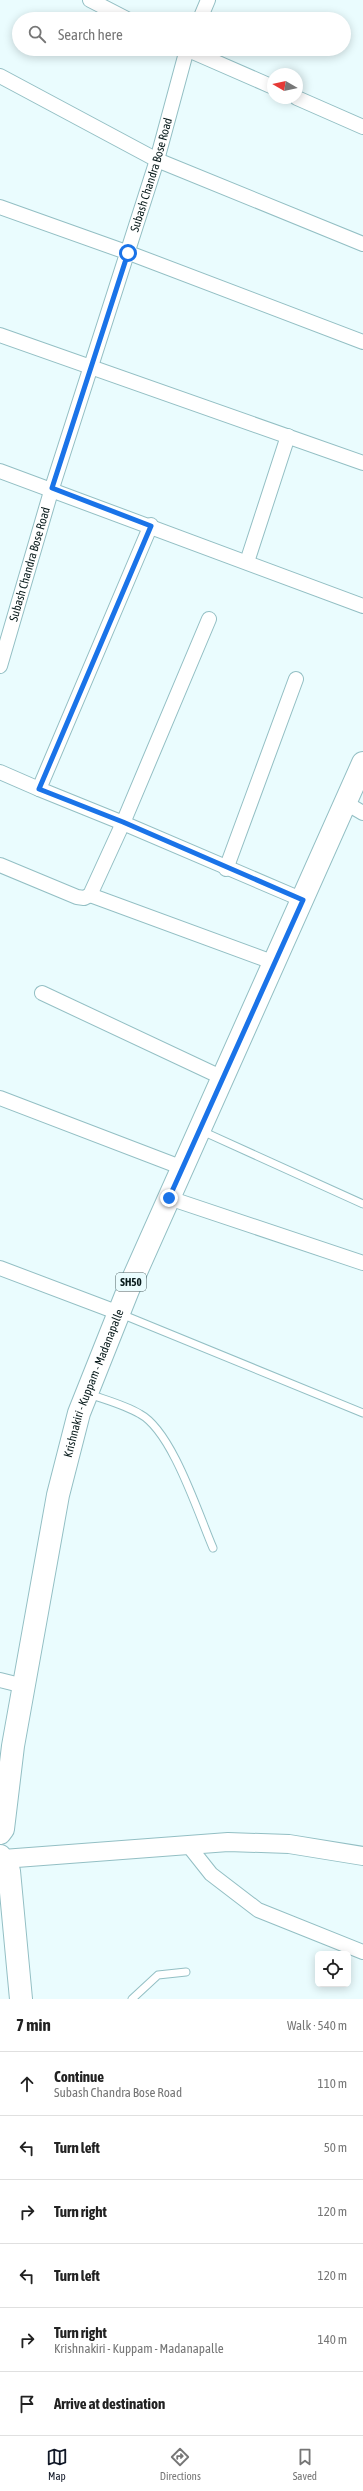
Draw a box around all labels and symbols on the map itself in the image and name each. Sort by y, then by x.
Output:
north arrow [267,68,303,104]
street label: Subash Chandra Bose Road [127,116,175,234]
route start [119,244,137,262]
street label: Subash Chandra Bose Road [6,505,53,623]
route end [160,1189,178,1207]
road number: SH50 [116,1273,146,1291]
street label: Krishnakiri - Kuppam - Madanapalle [61,1307,127,1459]

